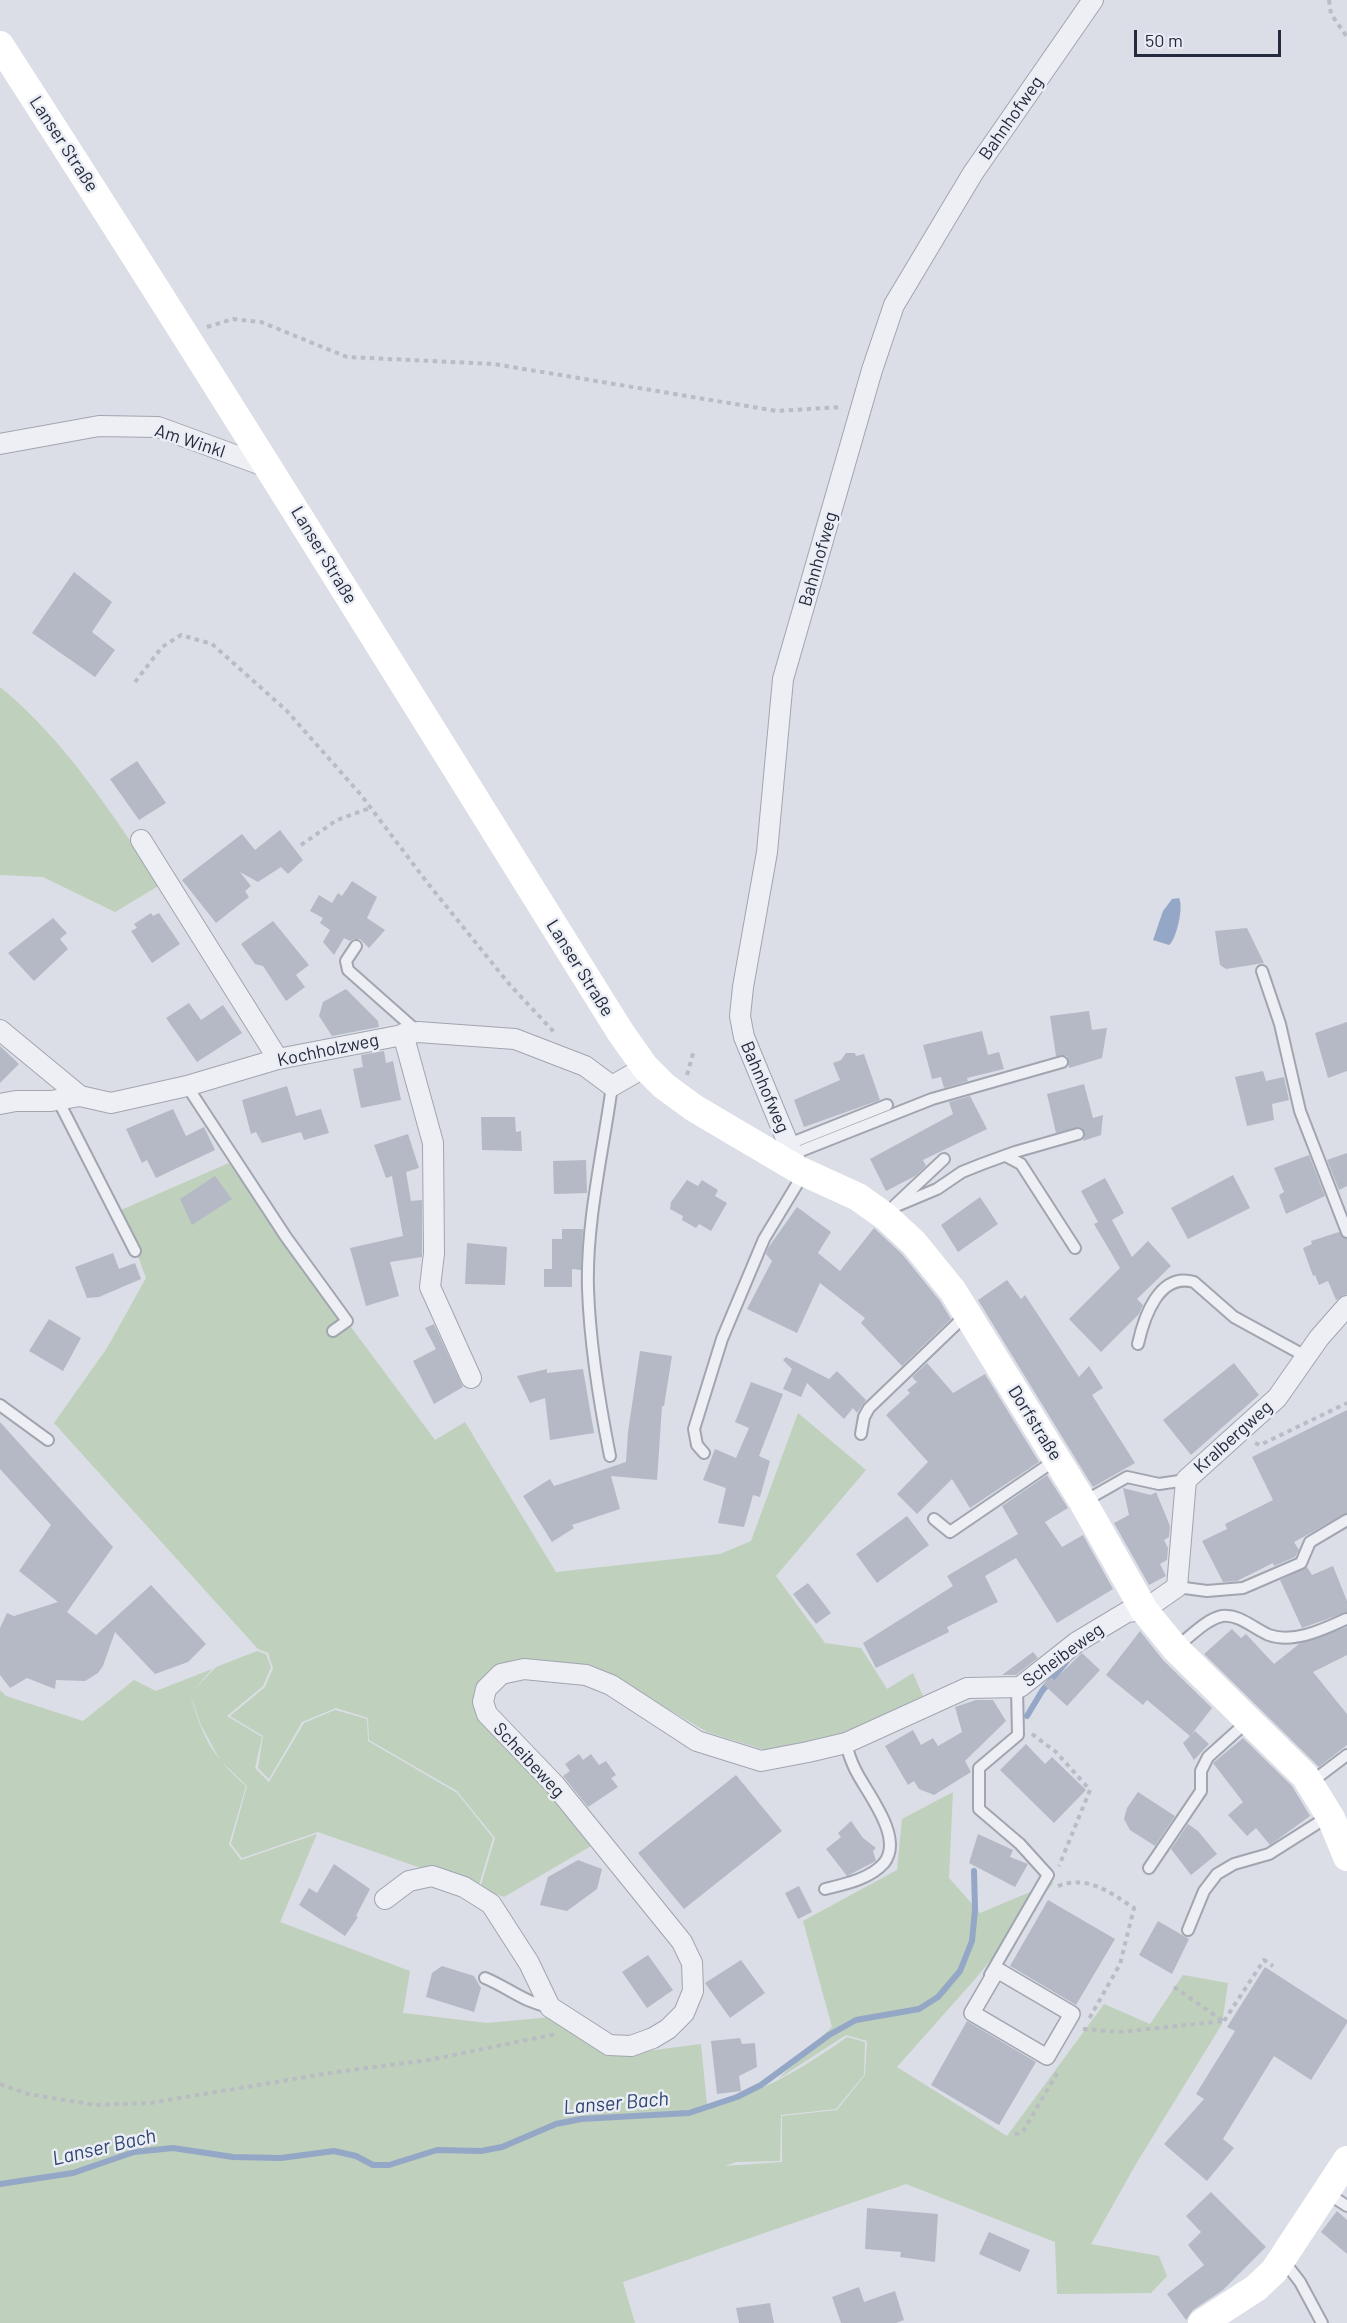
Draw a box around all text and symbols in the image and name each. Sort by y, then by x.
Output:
scale bar [1137,18,1284,56]
text: 50 m [1145,29,1183,51]
street label: Bahnhofweg [974,72,1048,164]
street label: Lanser Straße [25,92,103,196]
street label: Am Winkl [152,420,228,462]
street label: Lanser Straße [286,502,362,608]
street label: Bahnhofweg [794,509,842,609]
street label: Lanser Straße [542,916,618,1020]
street label: Kochholzweg [275,1029,381,1071]
street label: Bahnhofweg [736,1038,794,1136]
street label: Dorfstraße [1003,1382,1067,1464]
street label: Kralbergweg [1189,1396,1277,1478]
street label: Scheibeweg [1018,1618,1108,1692]
street label: Scheibeweg [489,1718,569,1802]
water label: Lanser Bach [562,2086,670,2120]
water label: Lanser Bach [50,2123,158,2171]

